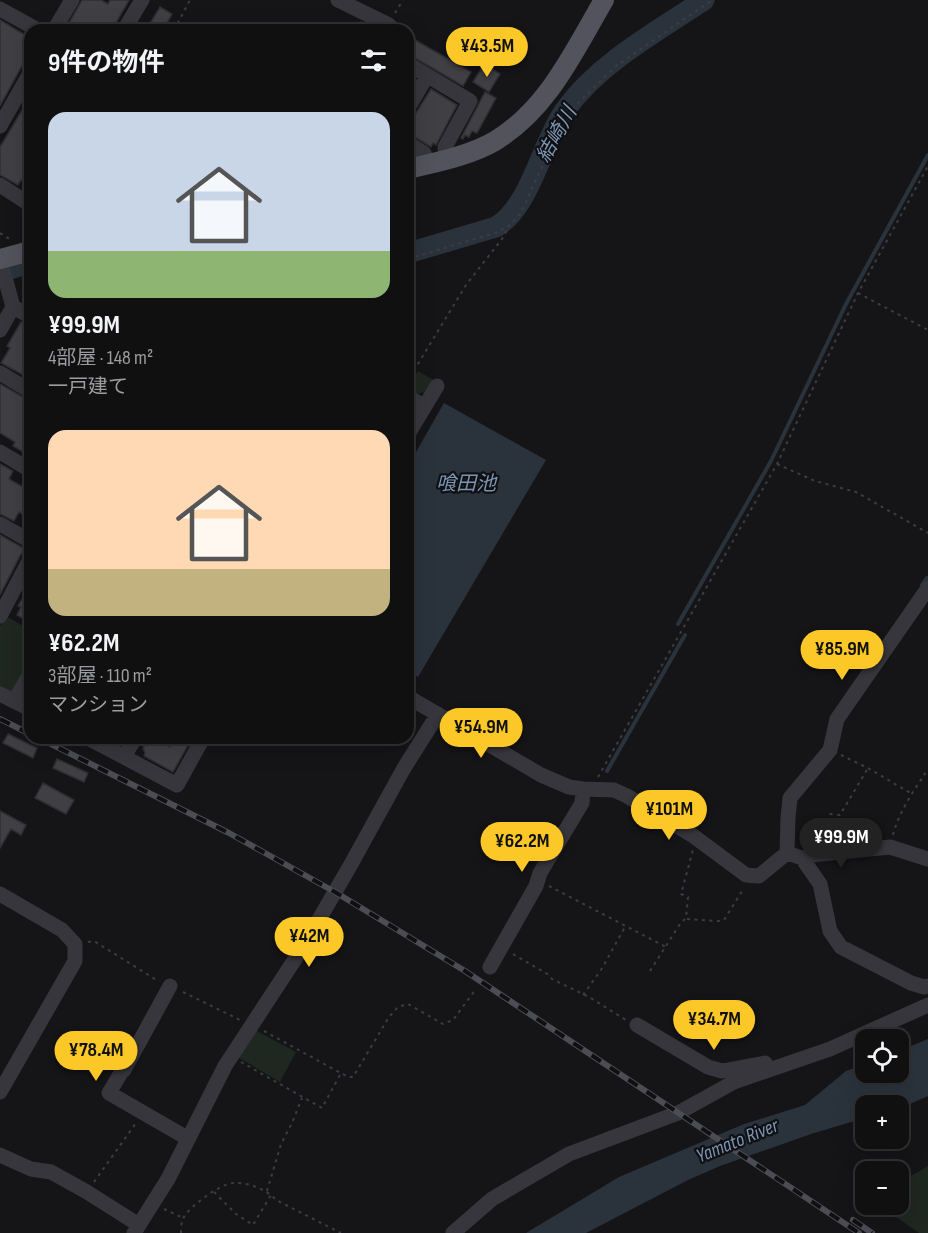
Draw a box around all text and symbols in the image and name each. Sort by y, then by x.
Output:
pin: ¥43.5M [438,27,536,78]
text: ¥43.5M [460,34,514,58]
icon: filters [357,44,390,77]
text: 9件の物件 [48,48,164,79]
water label: 結崎川 [532,101,583,167]
icon: home [165,151,273,259]
text: ¥99.9M [48,310,120,341]
text: 4部屋 · 148 m² [48,346,153,370]
text: 一戸建て [48,375,128,399]
icon: home [165,469,273,577]
water label: 喰田池 [436,472,498,496]
text: ¥62.2M [48,628,119,659]
pin: ¥85.9M [793,630,891,681]
text: ¥85.9M [815,637,869,661]
text: 3部屋 · 110 m² [48,664,152,688]
text: マンション [48,693,148,717]
pin: ¥54.9M [432,708,530,759]
text: ¥54.9M [454,715,508,739]
pin: ¥101M [627,790,711,841]
text: ¥101M [645,797,693,821]
pin: ¥99.9M [792,818,890,869]
pin: ¥62.2M [473,822,571,873]
text: ¥99.9M [813,825,869,849]
text: ¥62.2M [495,829,549,853]
pin: ¥42M [273,917,345,968]
text: ¥42M [289,924,329,948]
pin: ¥34.7M [665,1000,763,1051]
text: ¥34.7M [687,1007,741,1031]
map controls [855,1029,909,1215]
button: locate [855,1029,909,1083]
pin: ¥78.4M [47,1031,145,1082]
text: ¥78.4M [69,1038,123,1062]
button: + [855,1095,909,1149]
water label: Yamato River [693,1113,783,1168]
button: − [855,1161,909,1215]

